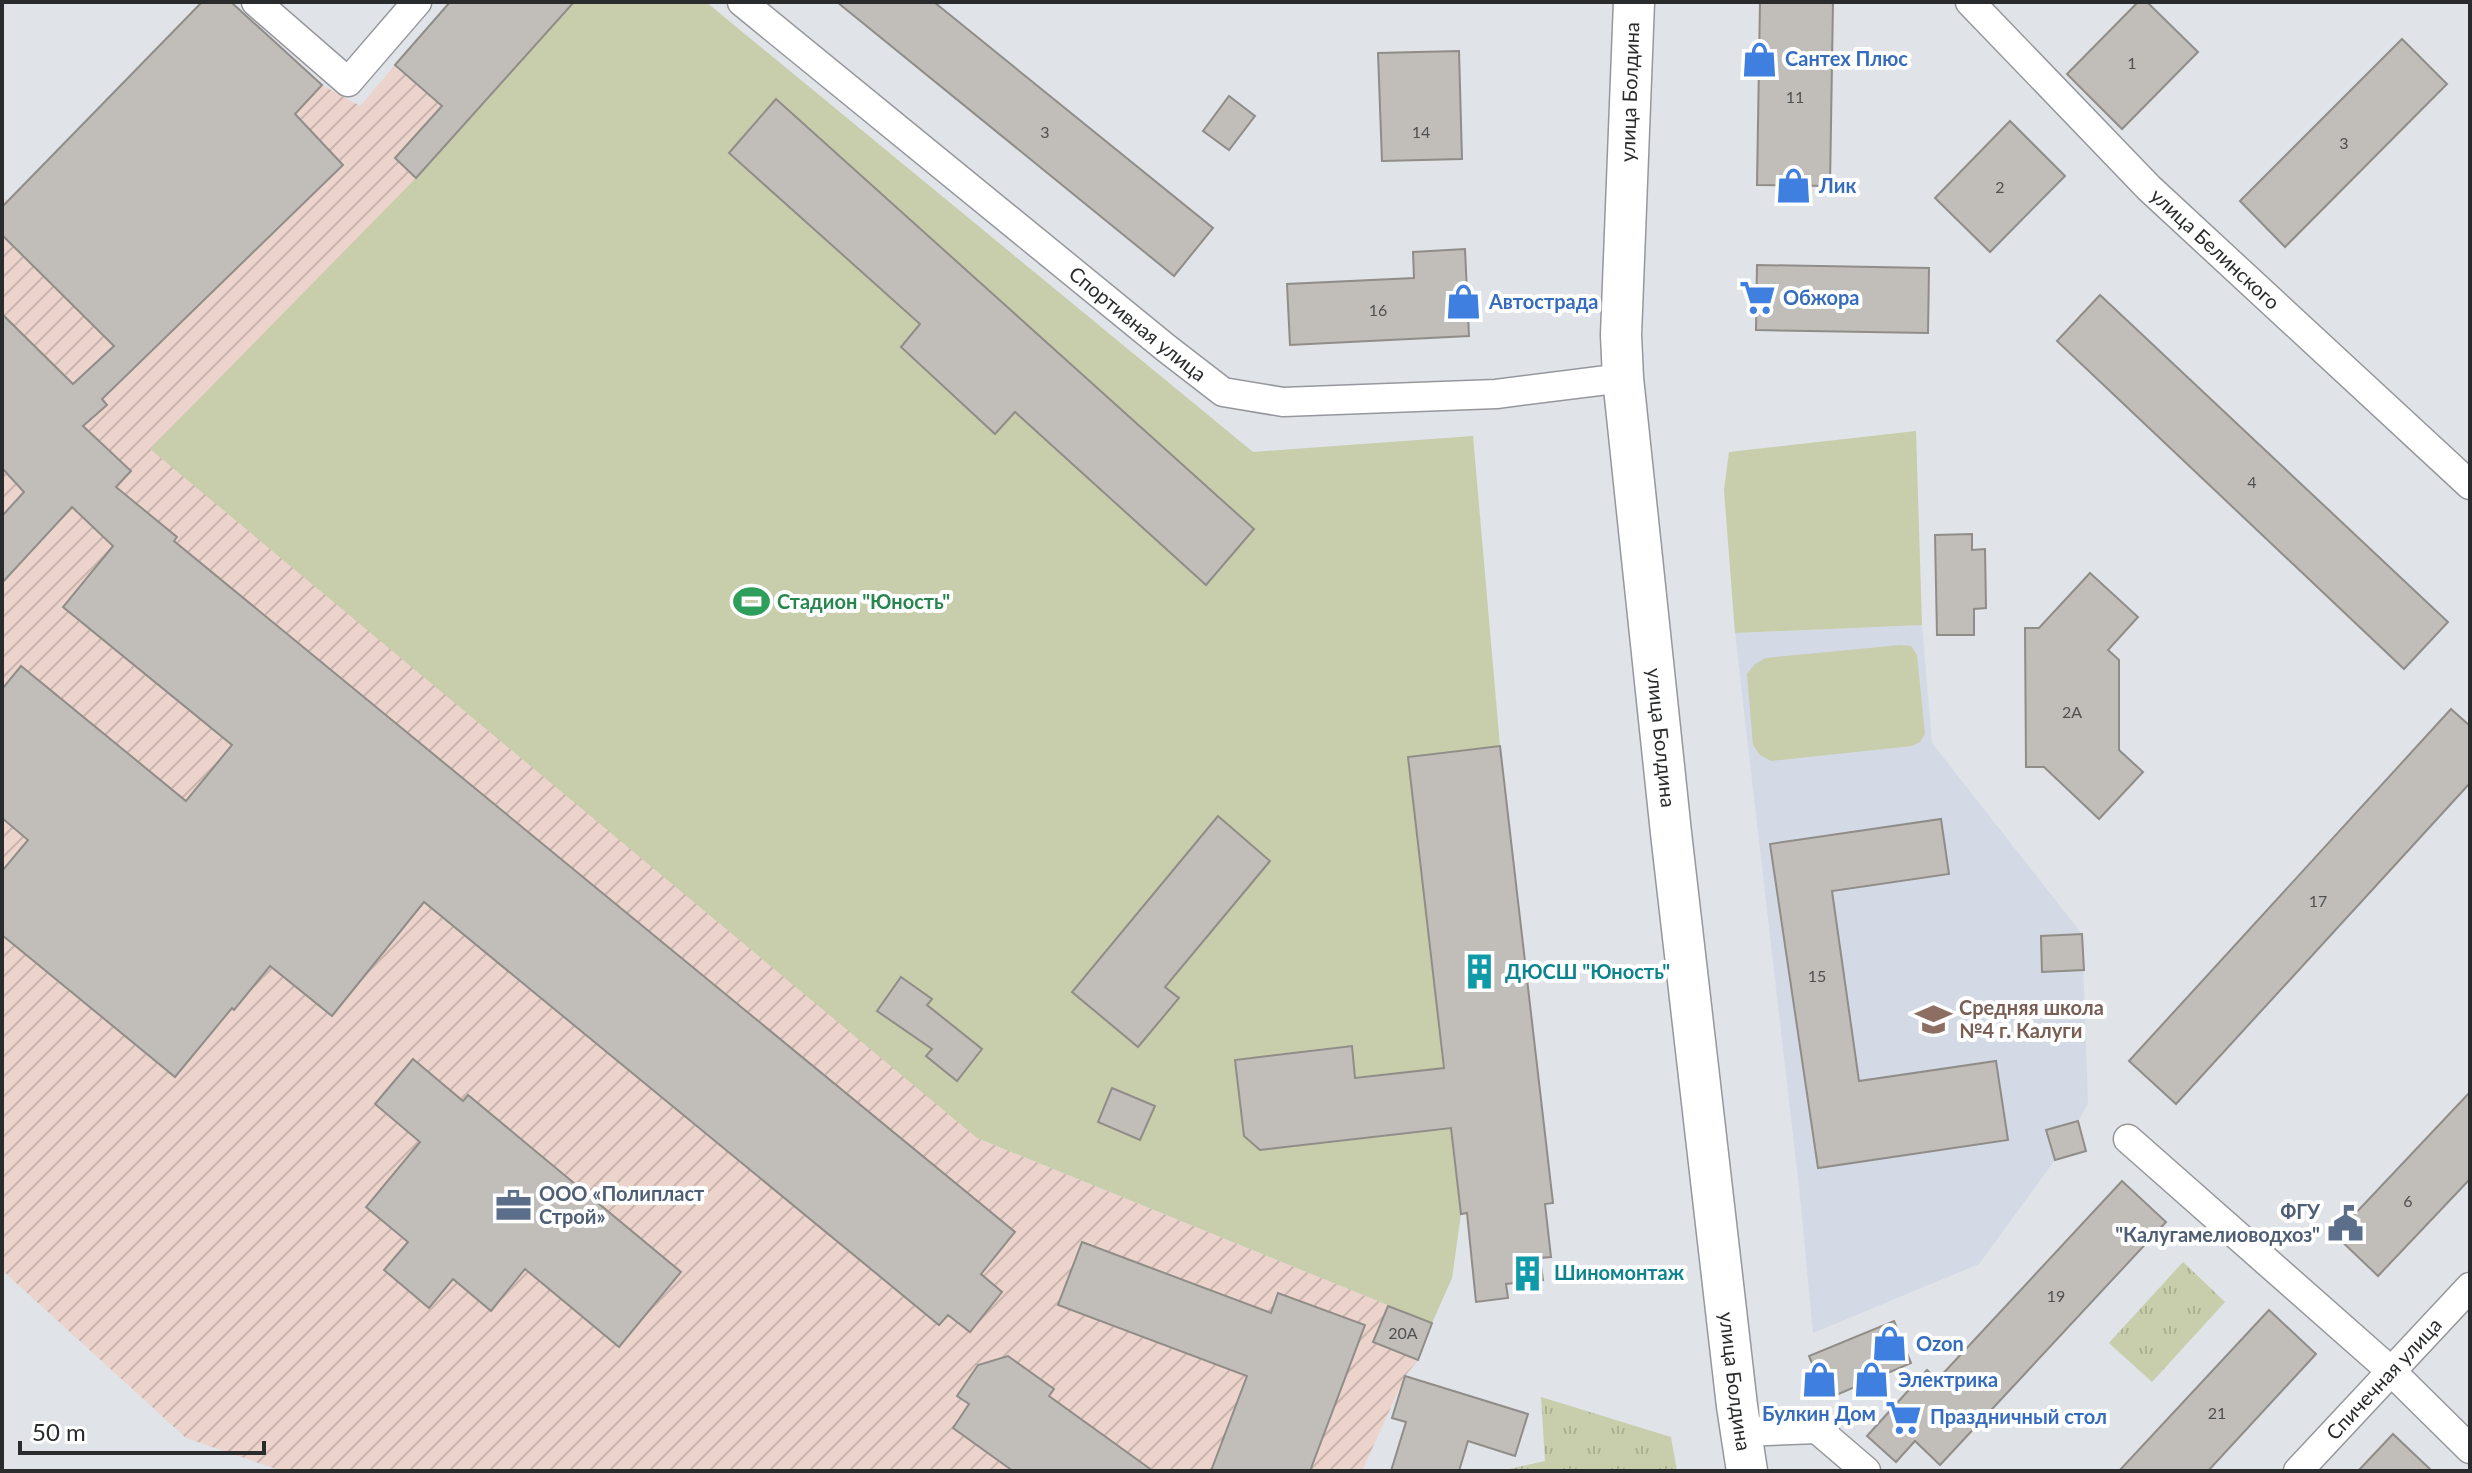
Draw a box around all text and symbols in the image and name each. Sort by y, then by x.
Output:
street label: улица Болдина [1615,22,1643,162]
shop icon: Сантех Плюс [1740,40,1778,78]
place label: Сантех Плюс [1785,46,1908,70]
house number: 1 [2127,53,2137,72]
house number: 11 [1786,87,1804,106]
house number: 3 [1040,122,1050,141]
house number: 14 [1412,122,1430,141]
house number: 3 [2339,133,2349,152]
shop icon: Лик [1774,167,1812,205]
place label: Лик [1818,173,1856,197]
house number: 2 [1995,177,2005,196]
street label: улица Белинского [2146,183,2285,314]
street label: Спортивная улица [1065,261,1211,386]
supermarket icon: Обжора [1738,279,1776,317]
shop icon: Автострада [1444,283,1482,321]
place label: Обжора [1783,285,1859,309]
place label: Автострада [1488,289,1598,313]
house number: 16 [1369,300,1387,319]
house number: 4 [2247,472,2257,491]
sports icon: Стадион "Юность" [732,583,770,621]
place label: Стадион "Юность" [777,589,950,613]
street label: улица Болдина [1643,667,1681,808]
house number: 2А [2062,702,2082,721]
house number: 17 [2309,891,2327,910]
building icon: ДЮСШ "Юность" [1460,953,1498,991]
place label: ДЮСШ "Юность" [1505,959,1670,983]
house number: 15 [1808,966,1826,985]
place label: Средняя школа №4 г. Калуги [1959,995,2104,1042]
school or university icon: Средняя школа №4 г. Калуги [1914,1000,1952,1038]
place label: ООО «Полипласт Строй» [539,1181,705,1228]
office icon: ООО «Полипласт Строй» [494,1186,532,1224]
house number: 6 [2403,1191,2413,1210]
place label: ФГУ "Калугамелиоводхоз" [2115,1199,2321,1246]
public building icon: ФГУ "Калугамелиоводхоз" [2327,1204,2365,1242]
building icon: Шиномонтаж [1509,1254,1547,1292]
place label: Шиномонтаж [1554,1260,1685,1284]
house number: 19 [2047,1286,2065,1305]
street label: улица Болдина [1715,1311,1757,1453]
street label: Спичечная улица [2321,1312,2446,1444]
house number: 20А [1388,1323,1418,1342]
shop icon: Ozon [1871,1325,1909,1363]
place label: Ozon [1916,1331,1964,1355]
shop icon: Булкин Дом [1800,1360,1838,1398]
shop icon: Электрика [1853,1361,1891,1399]
place label: Электрика [1898,1367,1998,1391]
supermarket icon: Праздничный стол [1885,1398,1923,1436]
place label: Булкин Дом [1762,1401,1876,1425]
house number: 21 [2208,1403,2226,1422]
place label: Праздничный стол [1930,1404,2107,1428]
scale bar [20,1405,264,1455]
text: 50 m [32,1417,86,1446]

